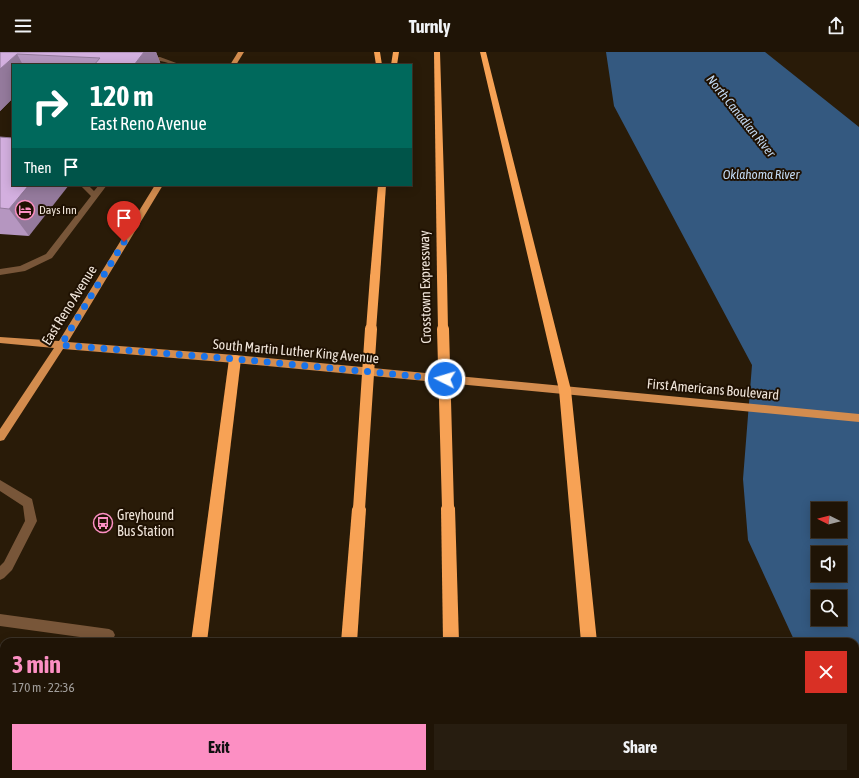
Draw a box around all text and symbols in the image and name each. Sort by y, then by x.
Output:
icon: menu [12,15,34,37]
icon: share [825,15,847,37]
text: Turnly [409,16,450,37]
water label: North Canadian River [703,72,779,161]
icon: right [24,80,76,132]
text: 120 m [90,80,153,112]
text: East Reno Avenue [90,113,207,134]
icon: arrive [60,156,82,178]
text: Then [24,159,52,176]
water label: Oklahoma River [723,167,800,182]
hotel icon: Days Inn [14,199,36,221]
pin [107,201,141,242]
place label: Days Inn [39,203,77,217]
icon: arrive [113,207,135,229]
street label: Crosstown Expressway [416,230,434,344]
street label: East Reno Avenue [38,262,100,348]
street label: South Martin Luther King Avenue [212,336,380,366]
position arrow [424,358,466,400]
street label: First Americans Boulevard [646,375,780,403]
north arrow [811,502,847,538]
map controls [811,502,847,626]
place label: Greyhound Bus Station [117,507,174,539]
bus stop icon: Greyhound Bus Station [92,512,114,534]
button: sound [811,546,847,582]
button: search [811,590,847,626]
text: 3 min [12,651,61,678]
button: close [805,651,847,693]
text: 170 m · 22:36 [12,680,75,695]
button: Exit [12,724,426,770]
button: Share [434,724,847,770]

